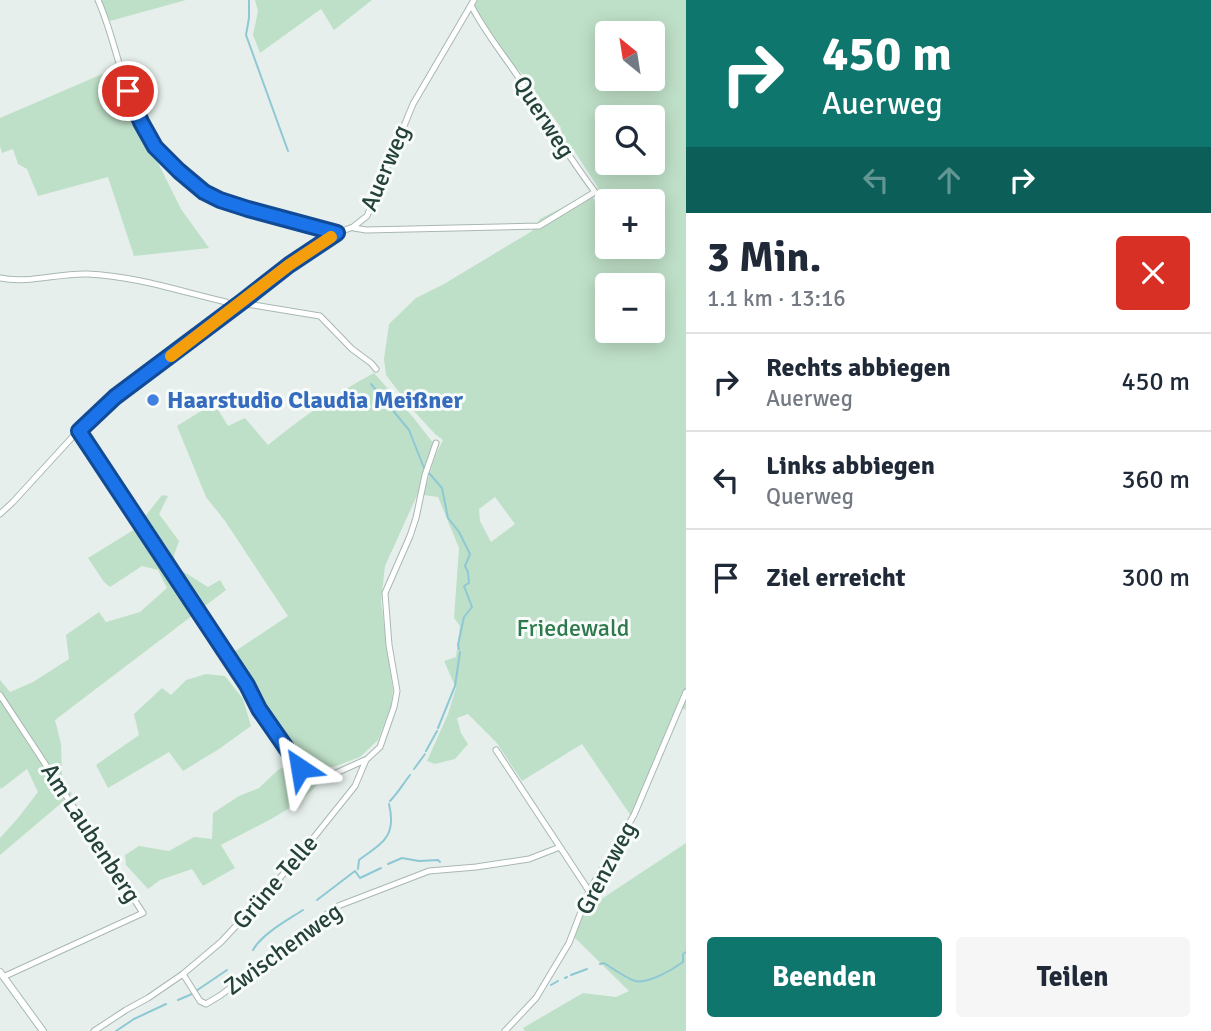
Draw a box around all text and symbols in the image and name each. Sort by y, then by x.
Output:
north arrow [595,21,665,91]
map controls [595,21,665,343]
text: 450 m [822,24,952,84]
icon: right [707,28,798,119]
pin [98,61,158,121]
street label: Querweg [506,70,582,164]
icon: arrive [109,72,147,110]
text: Auerweg [822,84,943,123]
button: search [595,105,665,175]
street label: Auerweg [353,120,417,216]
icon: left [857,161,895,199]
icon: ahead [930,161,968,199]
icon: right [1003,161,1041,199]
button: + [595,189,665,259]
text: 3 Min. [707,232,821,283]
button: close [1116,236,1190,310]
button: − [595,273,665,343]
text: 1.1 km · 13:16 [707,284,846,313]
text: Rechts abbiegen [766,352,951,384]
icon: right [707,363,745,401]
text: 450 m [1121,366,1190,398]
text: Auerweg [766,384,853,413]
place label: Haarstudio Claudia Meißner [167,385,463,415]
marker: Haarstudio Claudia Meißner [145,392,161,408]
text: Links abbiegen [766,450,935,482]
icon: left [707,461,745,499]
text: 360 m [1121,464,1190,496]
text: Querweg [766,482,854,511]
icon: arrive [707,559,745,597]
text: Ziel erreicht [766,562,906,594]
text: 300 m [1121,562,1190,594]
park label: Friedewald [516,613,630,643]
position arrow [263,731,337,805]
street label: Am Laubenberg [35,758,147,908]
street label: Grenzweg [569,816,643,920]
street label: Grüne Telle [226,829,324,935]
street label: Zwischenweg [218,896,348,1002]
button: Beenden [707,937,942,1017]
button: Teilen [956,937,1190,1017]

